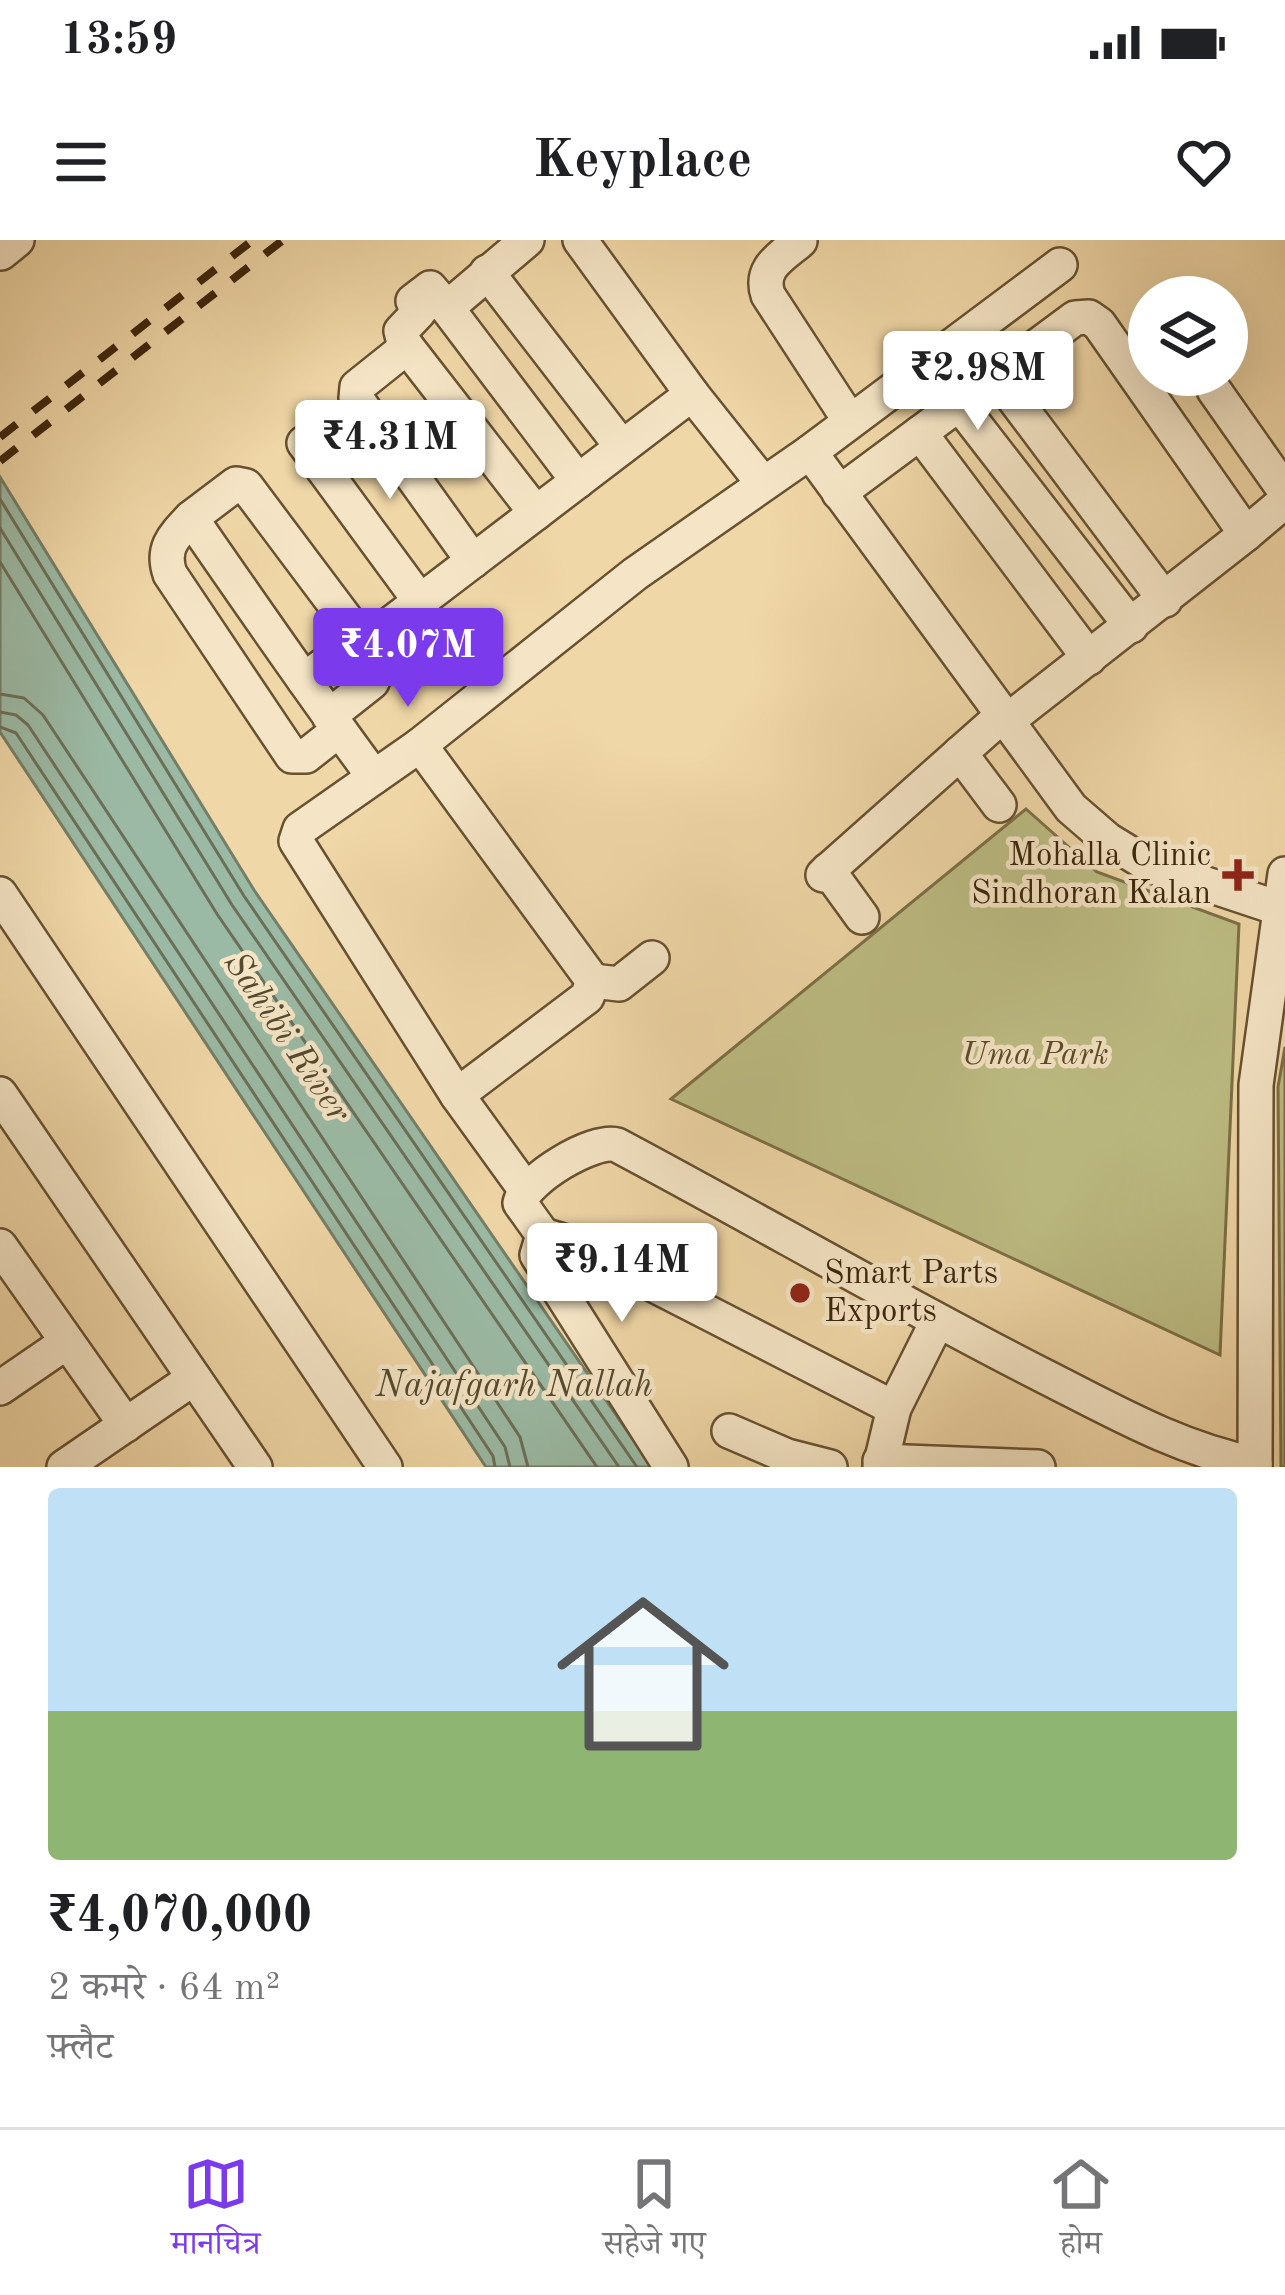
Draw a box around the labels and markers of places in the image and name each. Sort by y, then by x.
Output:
pin: ₹2.98M [880,331,1076,433]
pin: ₹4.31M [292,400,488,502]
pin: ₹4.07M [310,608,506,710]
place label: Mohalla Clinic Sindhoran Kalan [971,840,1211,911]
marker: Mohalla Clinic Sindhoran Kalan [1222,859,1254,891]
pin: ₹9.14M [524,1223,720,1325]
place label: Smart Parts Exports [824,1258,998,1329]
marker: Smart Parts Exports [787,1280,813,1306]

